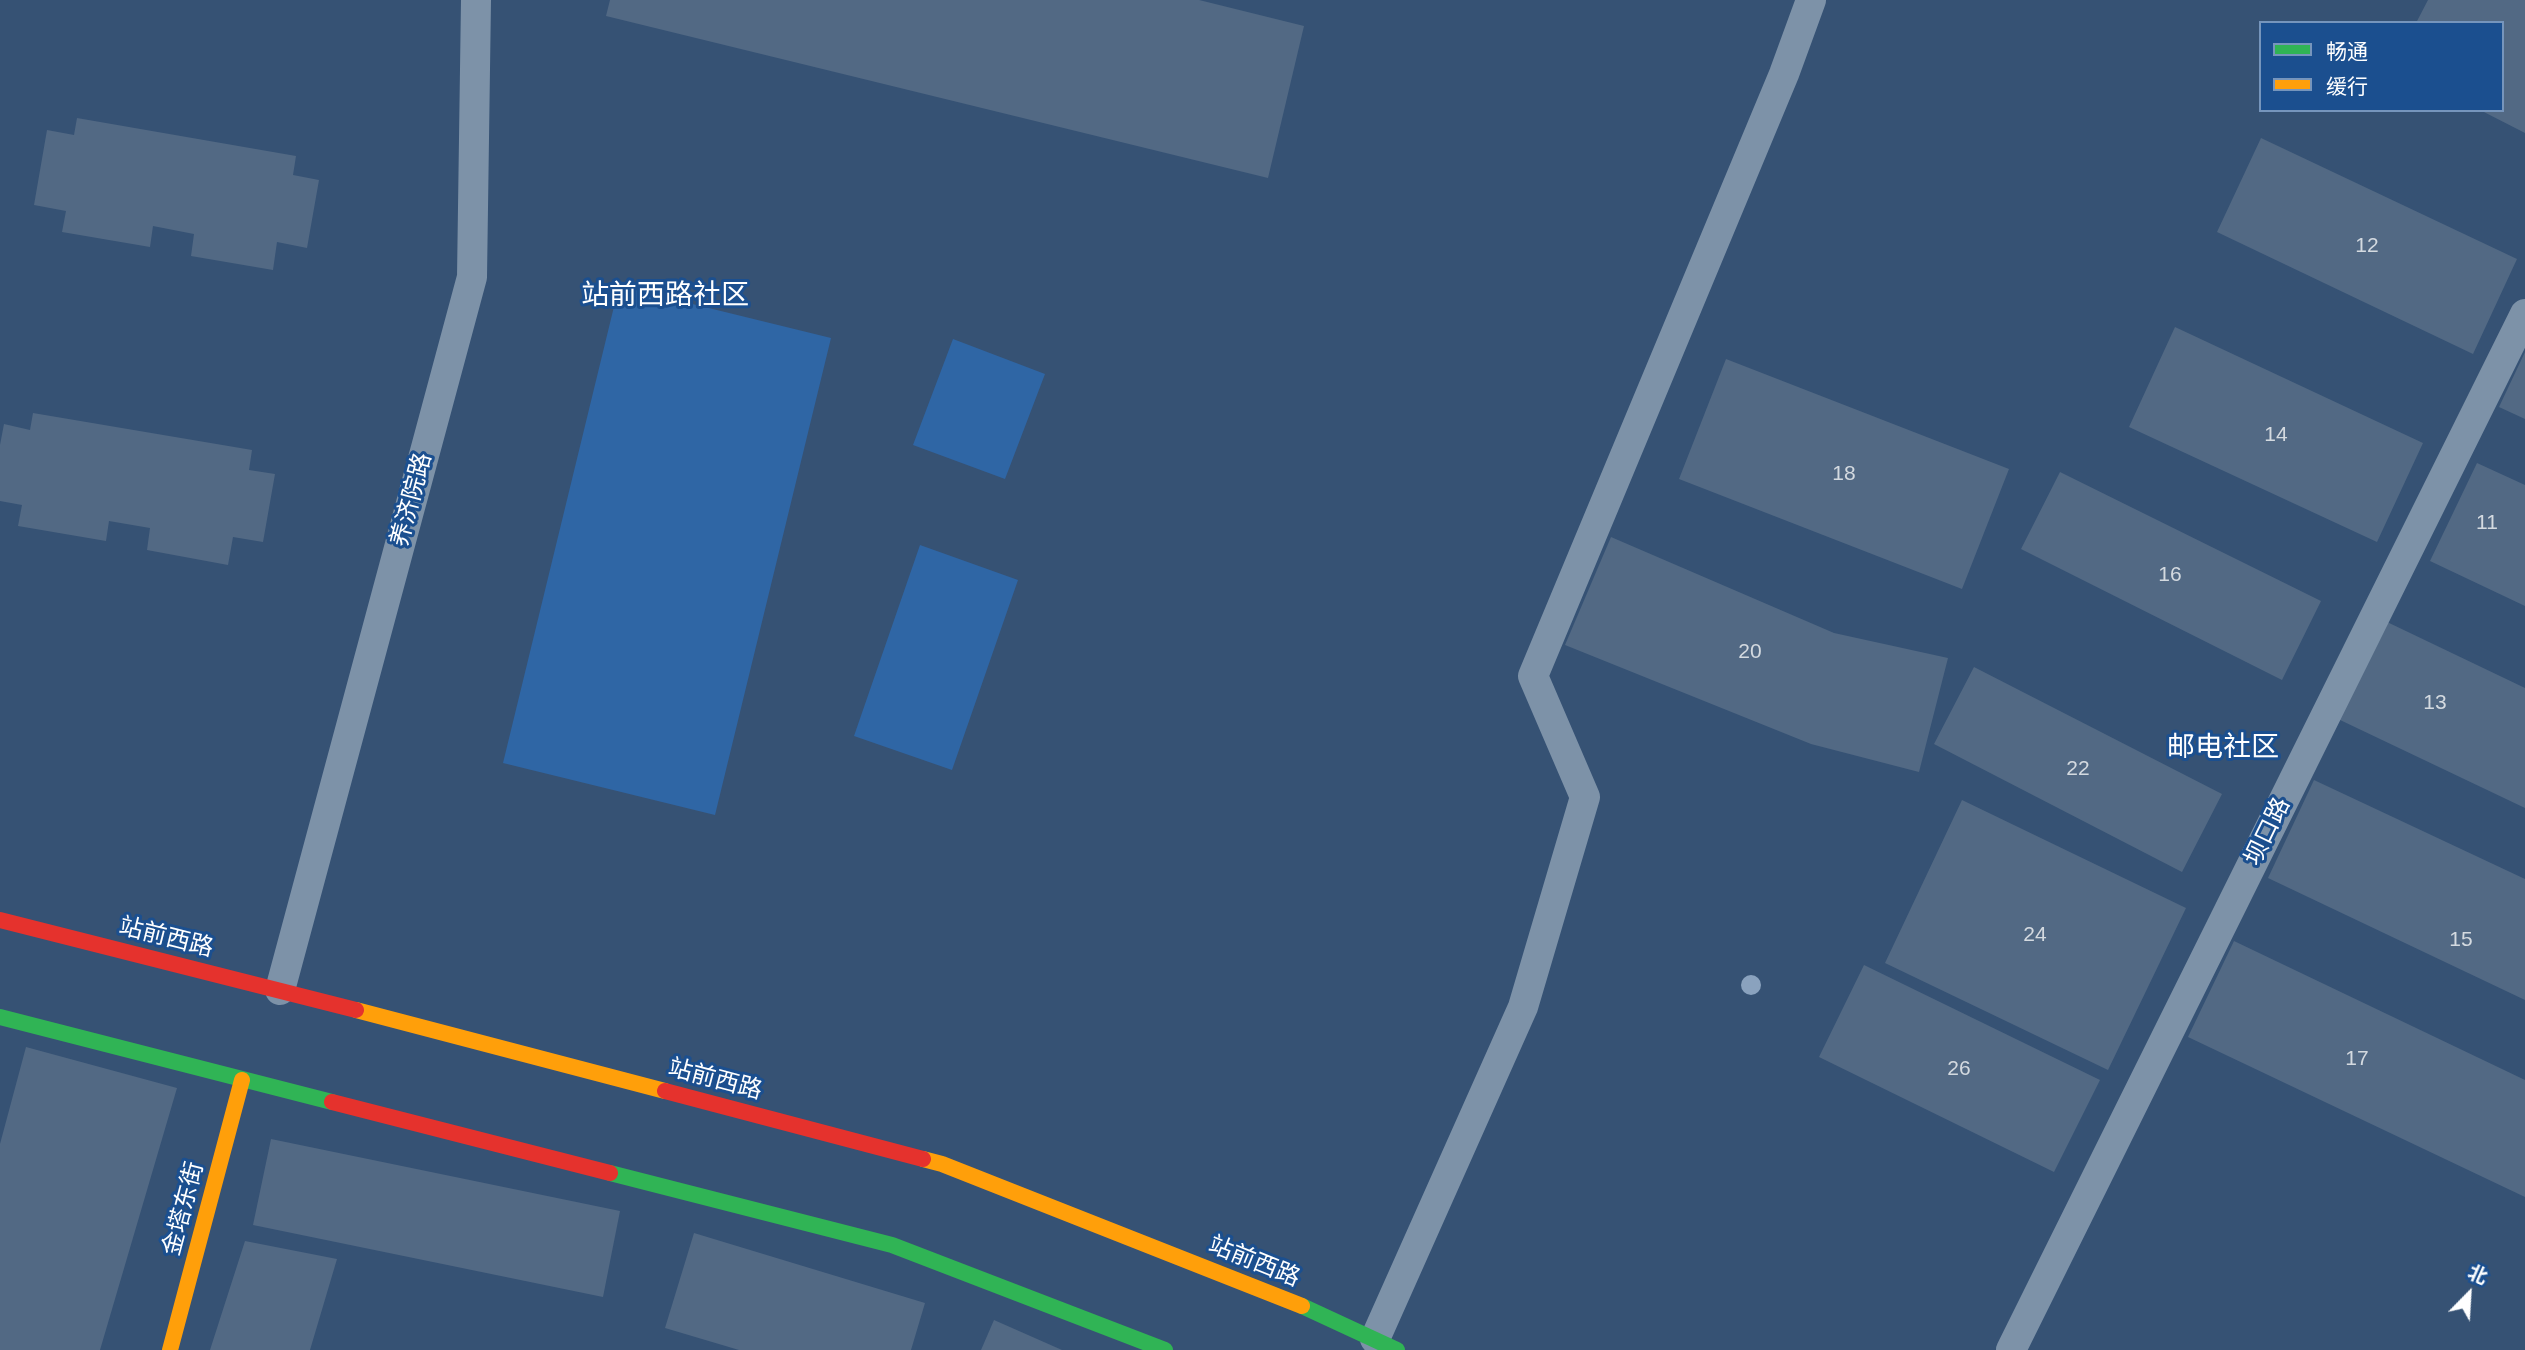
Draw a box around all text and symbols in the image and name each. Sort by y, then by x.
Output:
legend [2259,21,2504,112]
text: 畅通 [2326,40,2368,63]
text: 缓行 [2326,75,2368,98]
house number: 12 [2355,233,2379,259]
district label: 站前西路社区 [581,279,749,313]
house number: 14 [2264,422,2288,448]
street label: 养济院路 [386,450,438,550]
house number: 18 [1832,461,1856,487]
house number: 11 [2476,510,2498,536]
house number: 16 [2158,562,2182,588]
house number: 20 [1738,639,1762,665]
house number: 13 [2423,690,2447,716]
district label: 邮电社区 [2167,731,2279,765]
house number: 22 [2066,756,2090,782]
street label: 坝口路 [2239,793,2297,871]
street label: 站前西路 [116,912,216,964]
house number: 24 [2023,922,2047,948]
house number: 15 [2449,927,2473,953]
house number: 17 [2345,1046,2369,1072]
street label: 站前西路 [665,1054,765,1106]
house number: 26 [1947,1056,1971,1082]
street label: 金塔东街 [158,1159,210,1259]
street label: 站前西路 [1204,1231,1304,1293]
north arrow [2434,1259,2504,1329]
text: 北 [2465,1261,2491,1288]

